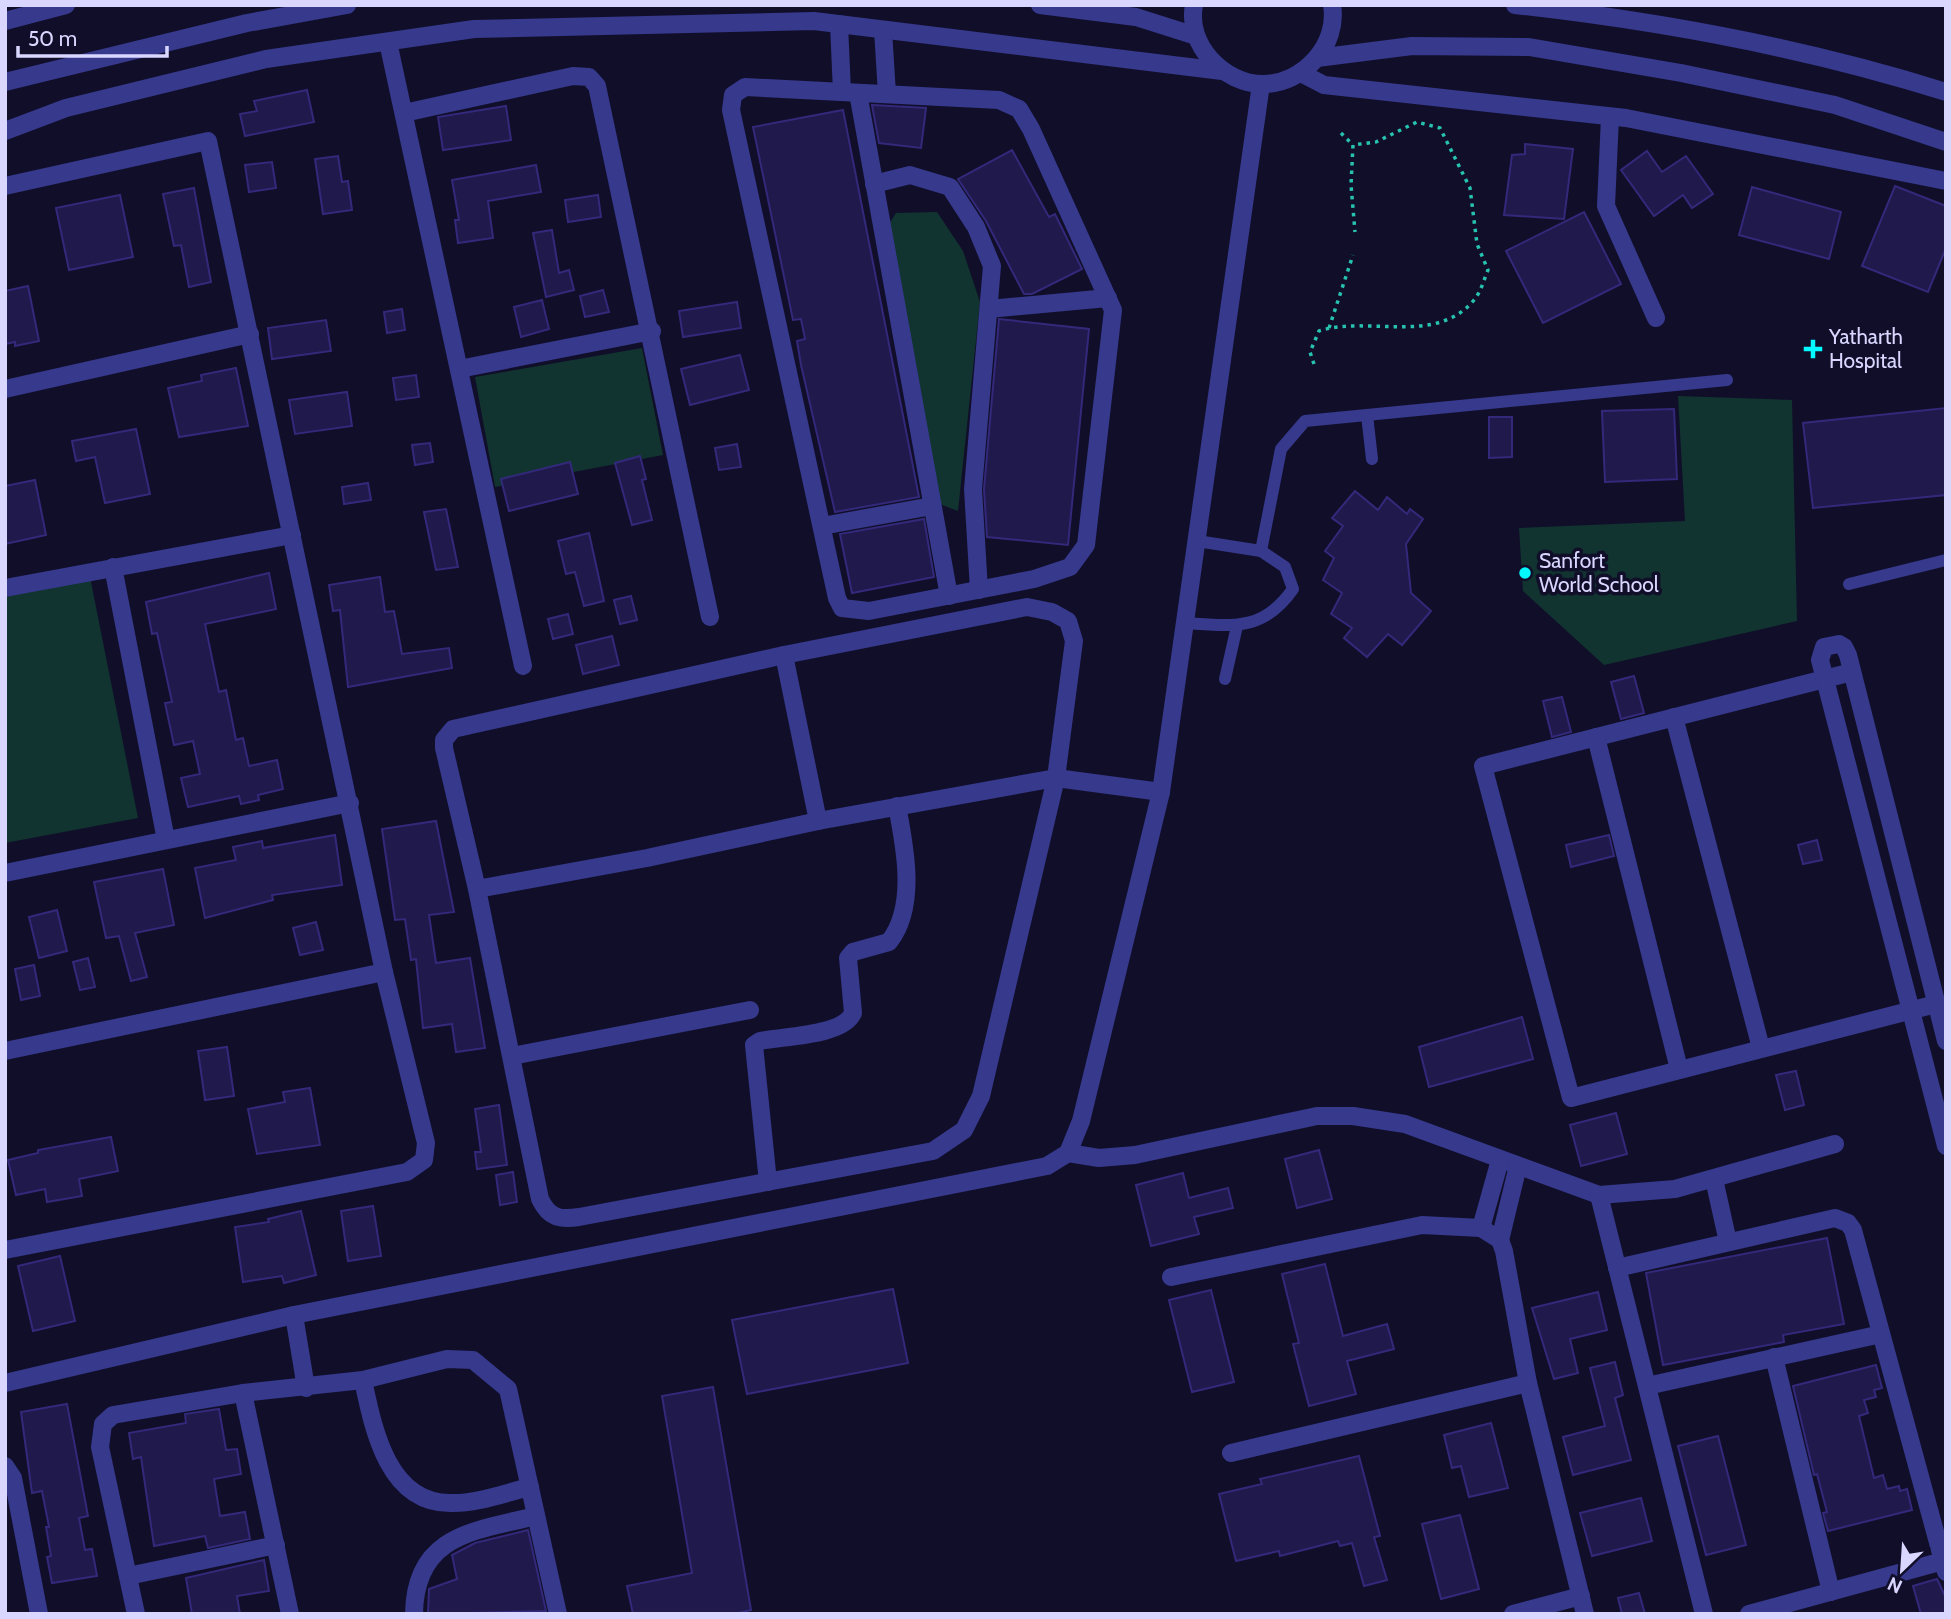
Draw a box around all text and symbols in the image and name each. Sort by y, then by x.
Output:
scale bar [18,14,166,58]
text: 50 m [28,26,77,51]
place label: Yatharth Hospital [1828,324,1903,373]
marker: Yatharth Hospital [1803,339,1823,359]
place label: Sanfort World School [1539,548,1659,597]
marker: Sanfort World School [1517,565,1533,581]
north arrow [1867,1535,1937,1605]
text: N [1884,1572,1906,1598]

